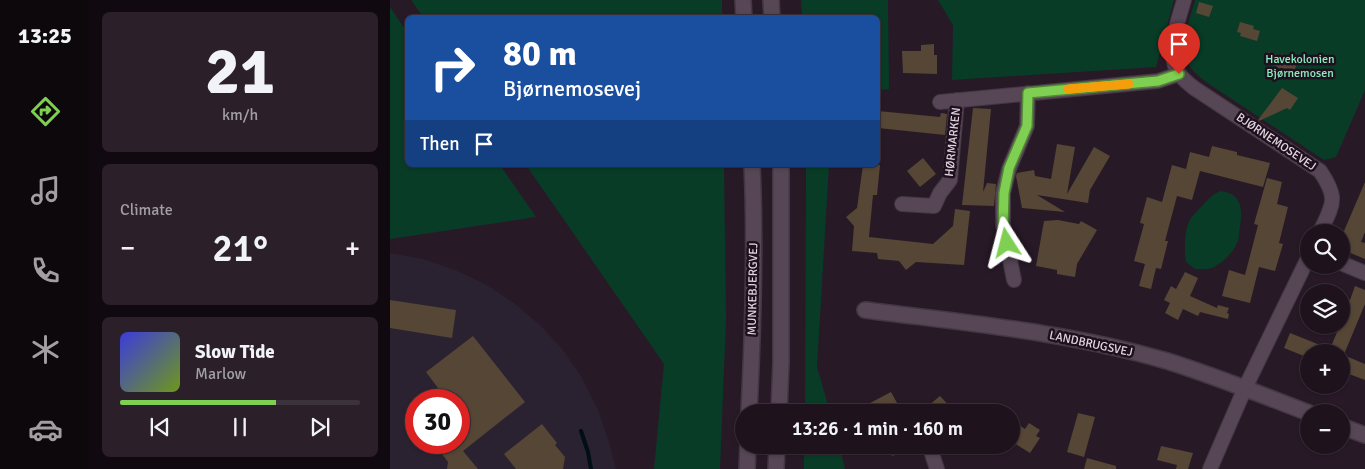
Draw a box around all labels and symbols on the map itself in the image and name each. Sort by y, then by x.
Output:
pin [1158,23,1200,74]
park label: Havekolonien Bjørnemosen [1265,52,1335,81]
street label: HØRMARKEN [942,107,964,177]
street label: BJØRNEMOSEVEJ [1233,110,1319,174]
position arrow [980,216,1032,268]
street label: MUNKEBJERGVEJ [745,242,761,336]
street label: LANDBRUGSVEJ [1048,328,1134,360]
speed limit sign: 30 [405,389,470,454]

